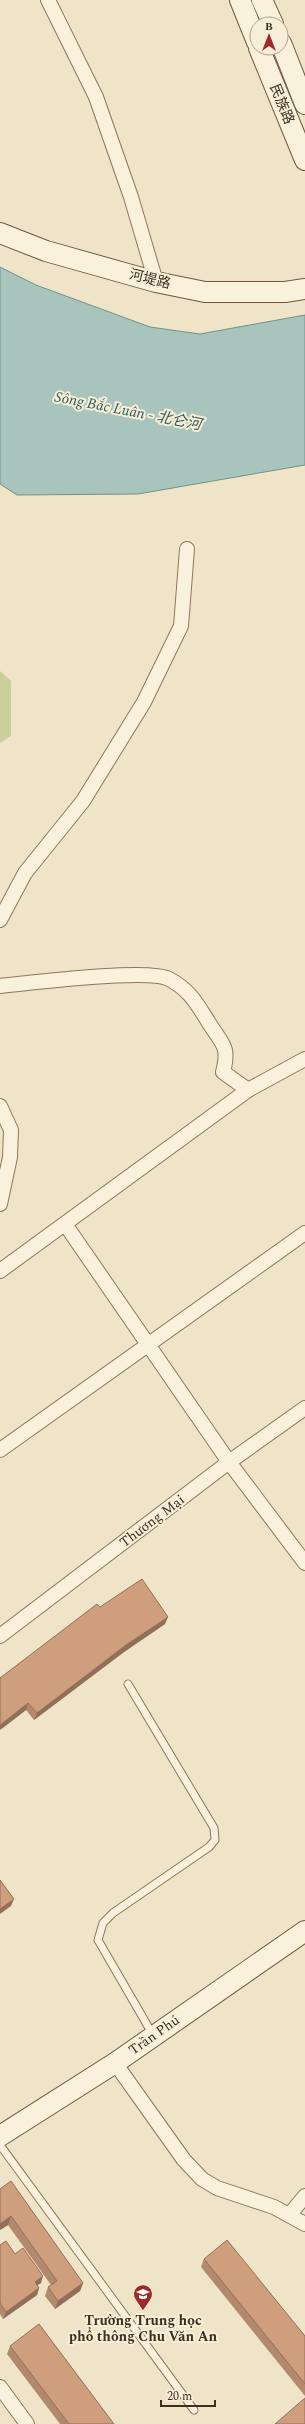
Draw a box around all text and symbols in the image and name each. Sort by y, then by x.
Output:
north arrow [249,16,289,56]
text: B [265,18,273,35]
street label: 民族路 [264,81,300,127]
street label: 河堤路 [127,264,173,294]
water label: Sông Bắc Luân - 北仑河 [53,386,206,437]
street label: Thương Mại [115,1489,189,1553]
street label: Trần Phú [124,2010,184,2060]
school or university icon: Trường Trung học phổ thông Chu Văn An [132,2283,154,2311]
place label: Trường Trung học phổ thông Chu Văn An [69,2310,218,2347]
scale bar [161,2382,215,2408]
text: 20 m [167,2387,192,2406]

